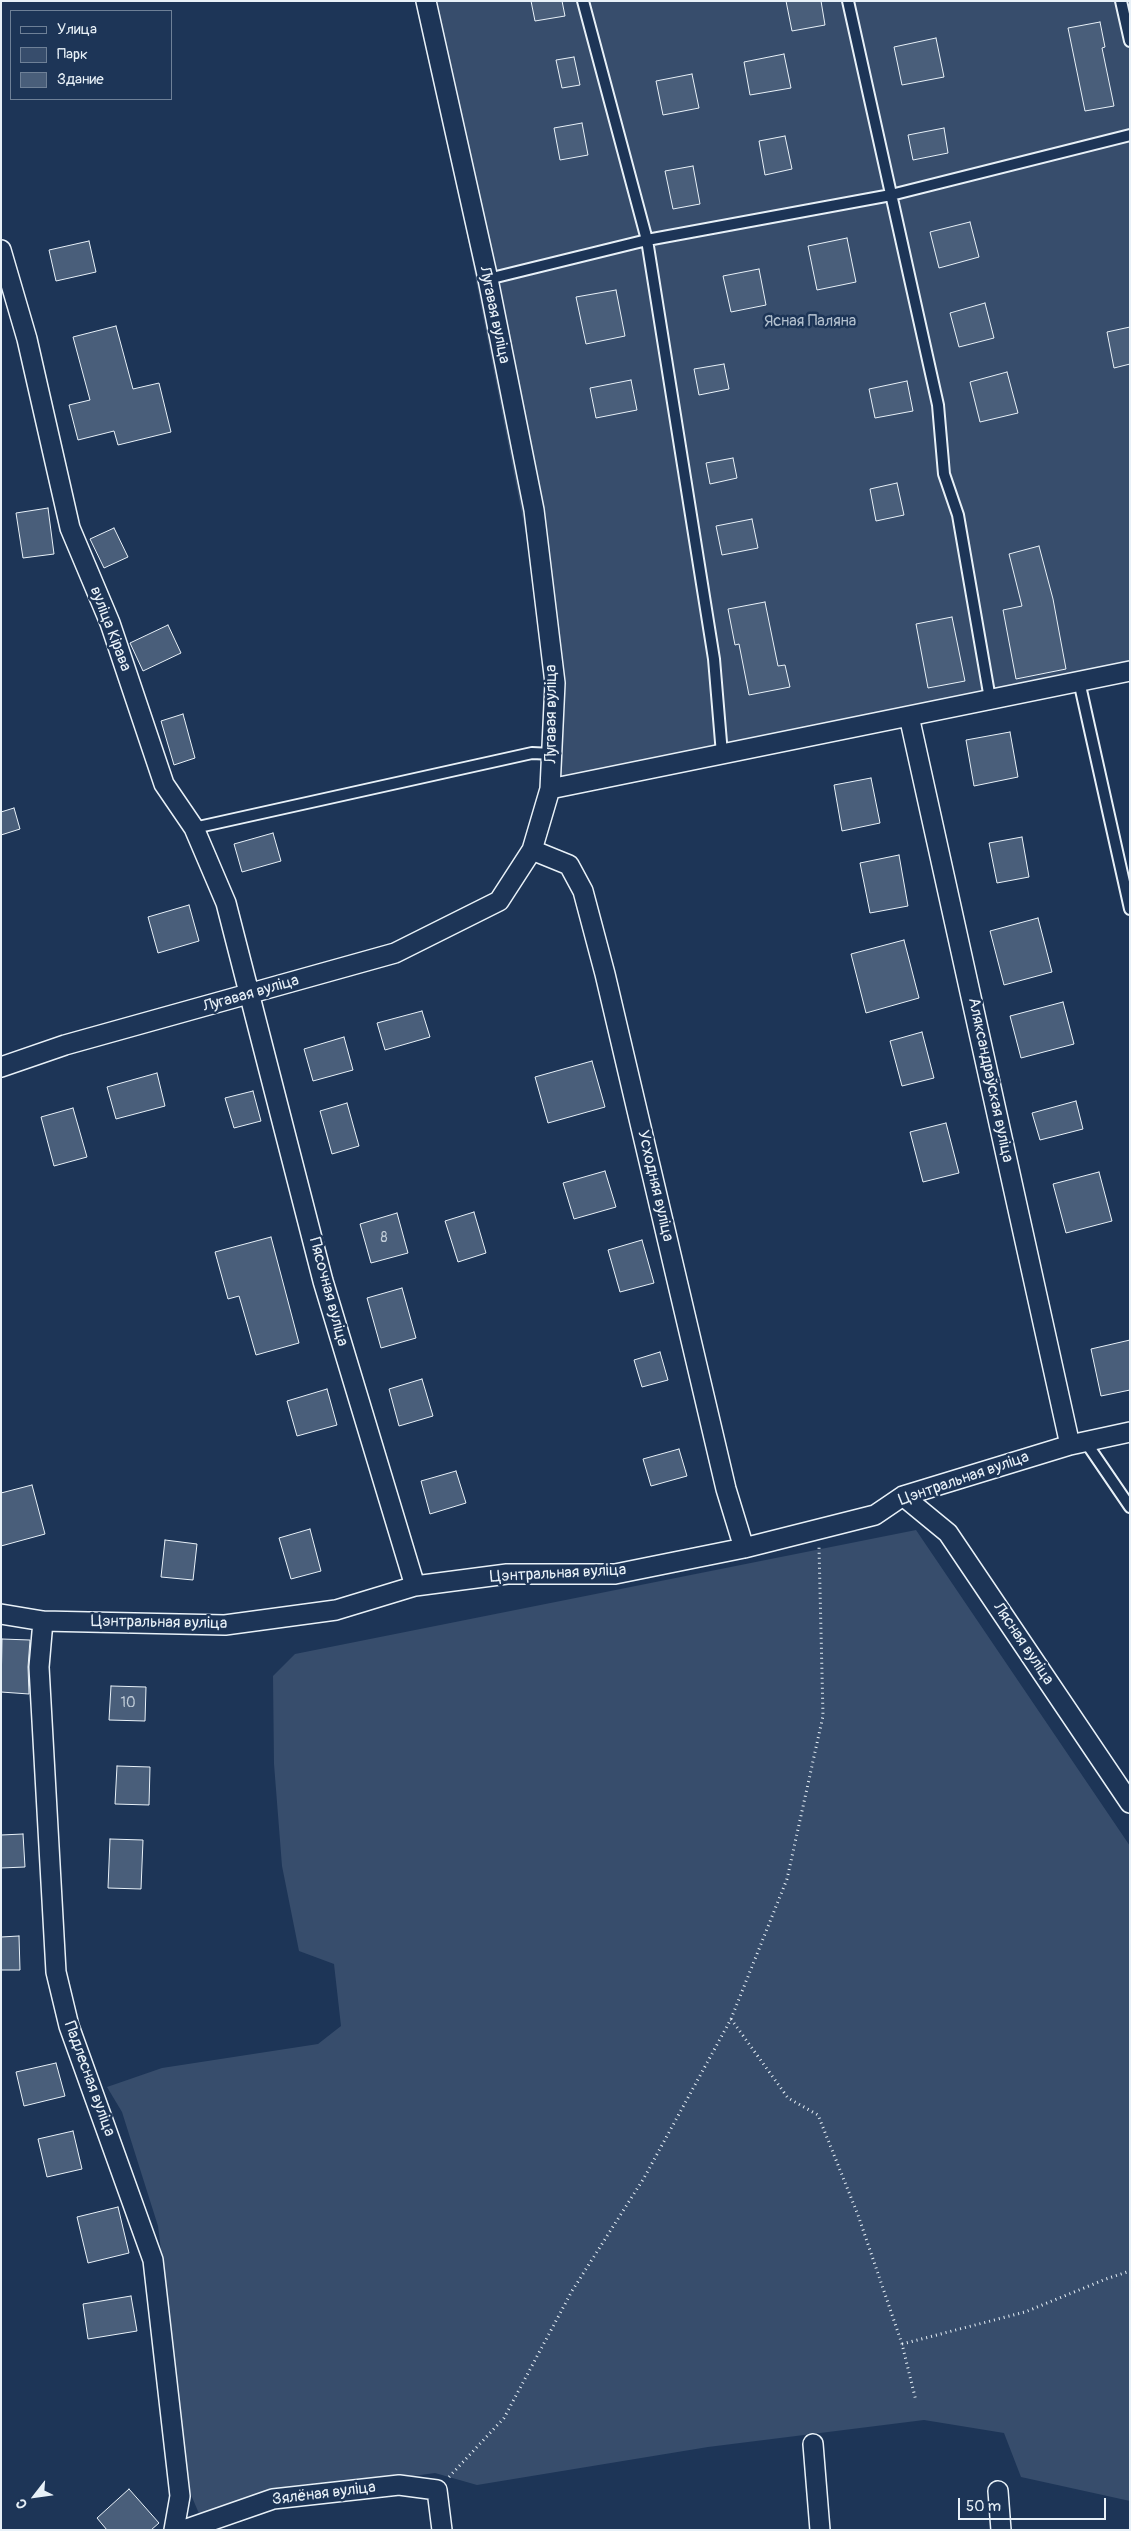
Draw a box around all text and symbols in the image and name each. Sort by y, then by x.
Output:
legend [10,10,172,100]
text: Улица [57,20,97,39]
text: Парк [57,45,88,64]
text: Здание [57,70,104,89]
street label: Лугавая вуліца [474,265,514,365]
park label: Ясная Паляна [764,312,856,332]
street label: вуліца Кірава [85,584,135,674]
street label: Лугавая вуліца [542,664,562,764]
street label: Лугавая вуліца [201,971,301,1017]
street label: Аляксандраўская вуліца [963,996,1017,1164]
street label: Усходняя вуліца [633,1128,677,1244]
house number: 8 [380,1230,388,1246]
street label: Пясочная вуліца [304,1236,352,1348]
street label: Цэнтральная вуліца [896,1448,1032,1510]
street label: Цэнтральная вуліца [489,1561,627,1587]
street label: Лясная вуліца [988,1599,1058,1689]
street label: Цэнтральная вуліца [91,1612,227,1634]
house number: 10 [120,1695,136,1711]
street label: Падлесная вуліца [59,2019,119,2139]
north arrow [10,2471,60,2521]
street label: Зялёная вуліца [271,2478,377,2510]
scale bar [961,2488,1108,2520]
text: С [12,2496,31,2512]
text: 50 m [966,2497,1001,2516]

